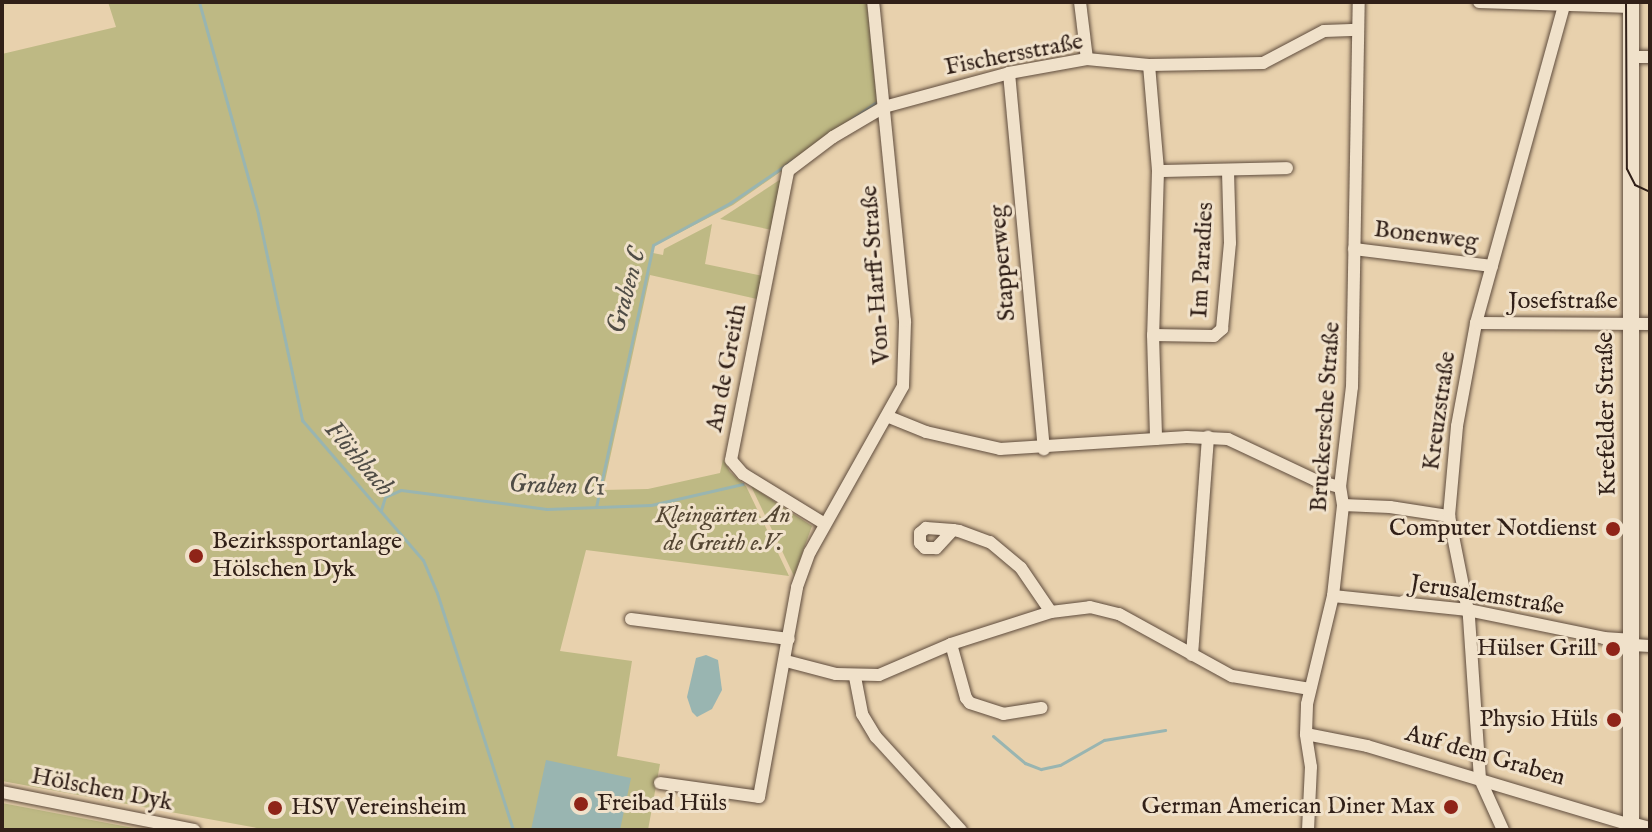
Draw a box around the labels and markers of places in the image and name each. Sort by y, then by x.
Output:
place label: Computer Notdienst [1389,515,1597,543]
marker: Computer Notdienst [1604,520,1622,538]
place label: Bezirkssportanlage Hölschen Dyk [212,528,402,584]
marker: Bezirkssportanlage Hölschen Dyk [187,547,205,565]
place label: Hülser Grill [1477,635,1597,663]
marker: Hülser Grill [1604,640,1622,658]
place label: Physio Hüls [1479,706,1598,734]
marker: Physio Hüls [1605,711,1623,729]
place label: Freibad Hüls [597,790,727,818]
place label: German American Diner Max [1141,793,1435,821]
place label: HSV Vereinsheim [291,794,466,822]
marker: Freibad Hüls [572,795,590,813]
marker: German American Diner Max [1442,798,1460,816]
marker: HSV Vereinsheim [266,799,284,817]

